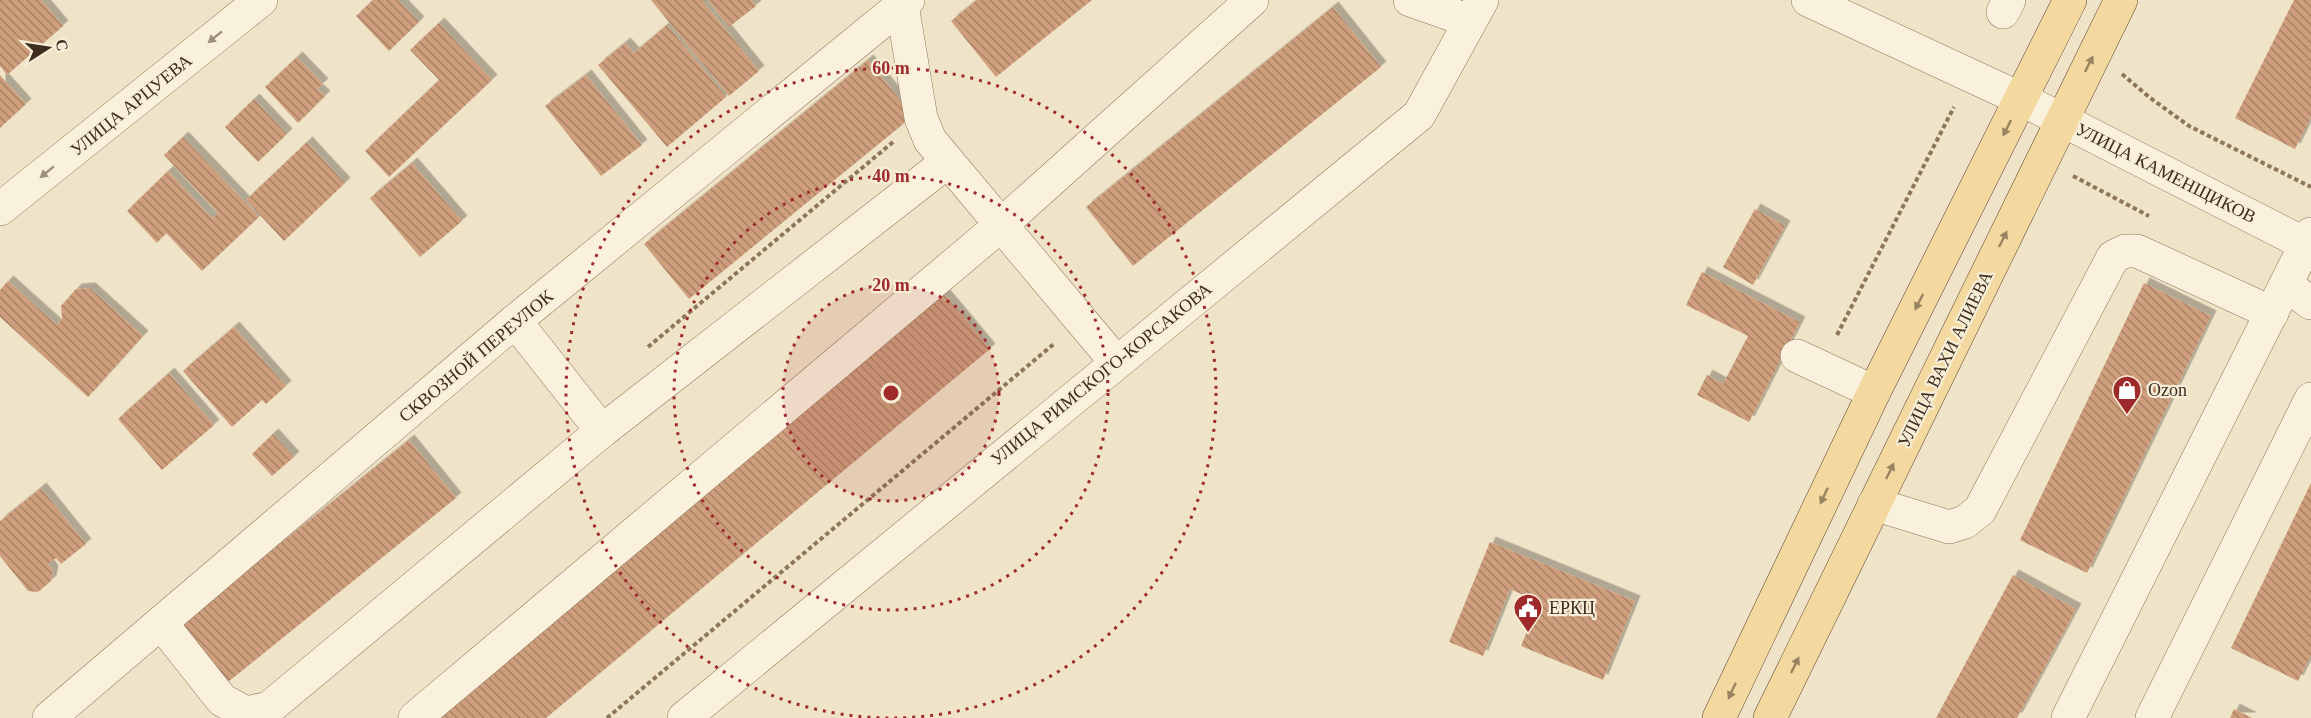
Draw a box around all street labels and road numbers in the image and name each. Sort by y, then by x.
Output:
street label: УЛИЦА АРЦУЕВА [66,50,196,160]
street label: УЛИЦА КАМЕНЩИКОВ [2073,119,2259,227]
street label: УЛИЦА ВАХИ АЛИЕВА [1894,267,1996,451]
street label: УЛИЦА РИМСКОГО-КОРСАКОВА [987,279,1215,469]
street label: СКВОЗНОЙ ПЕРЕУЛОК [395,285,558,426]

